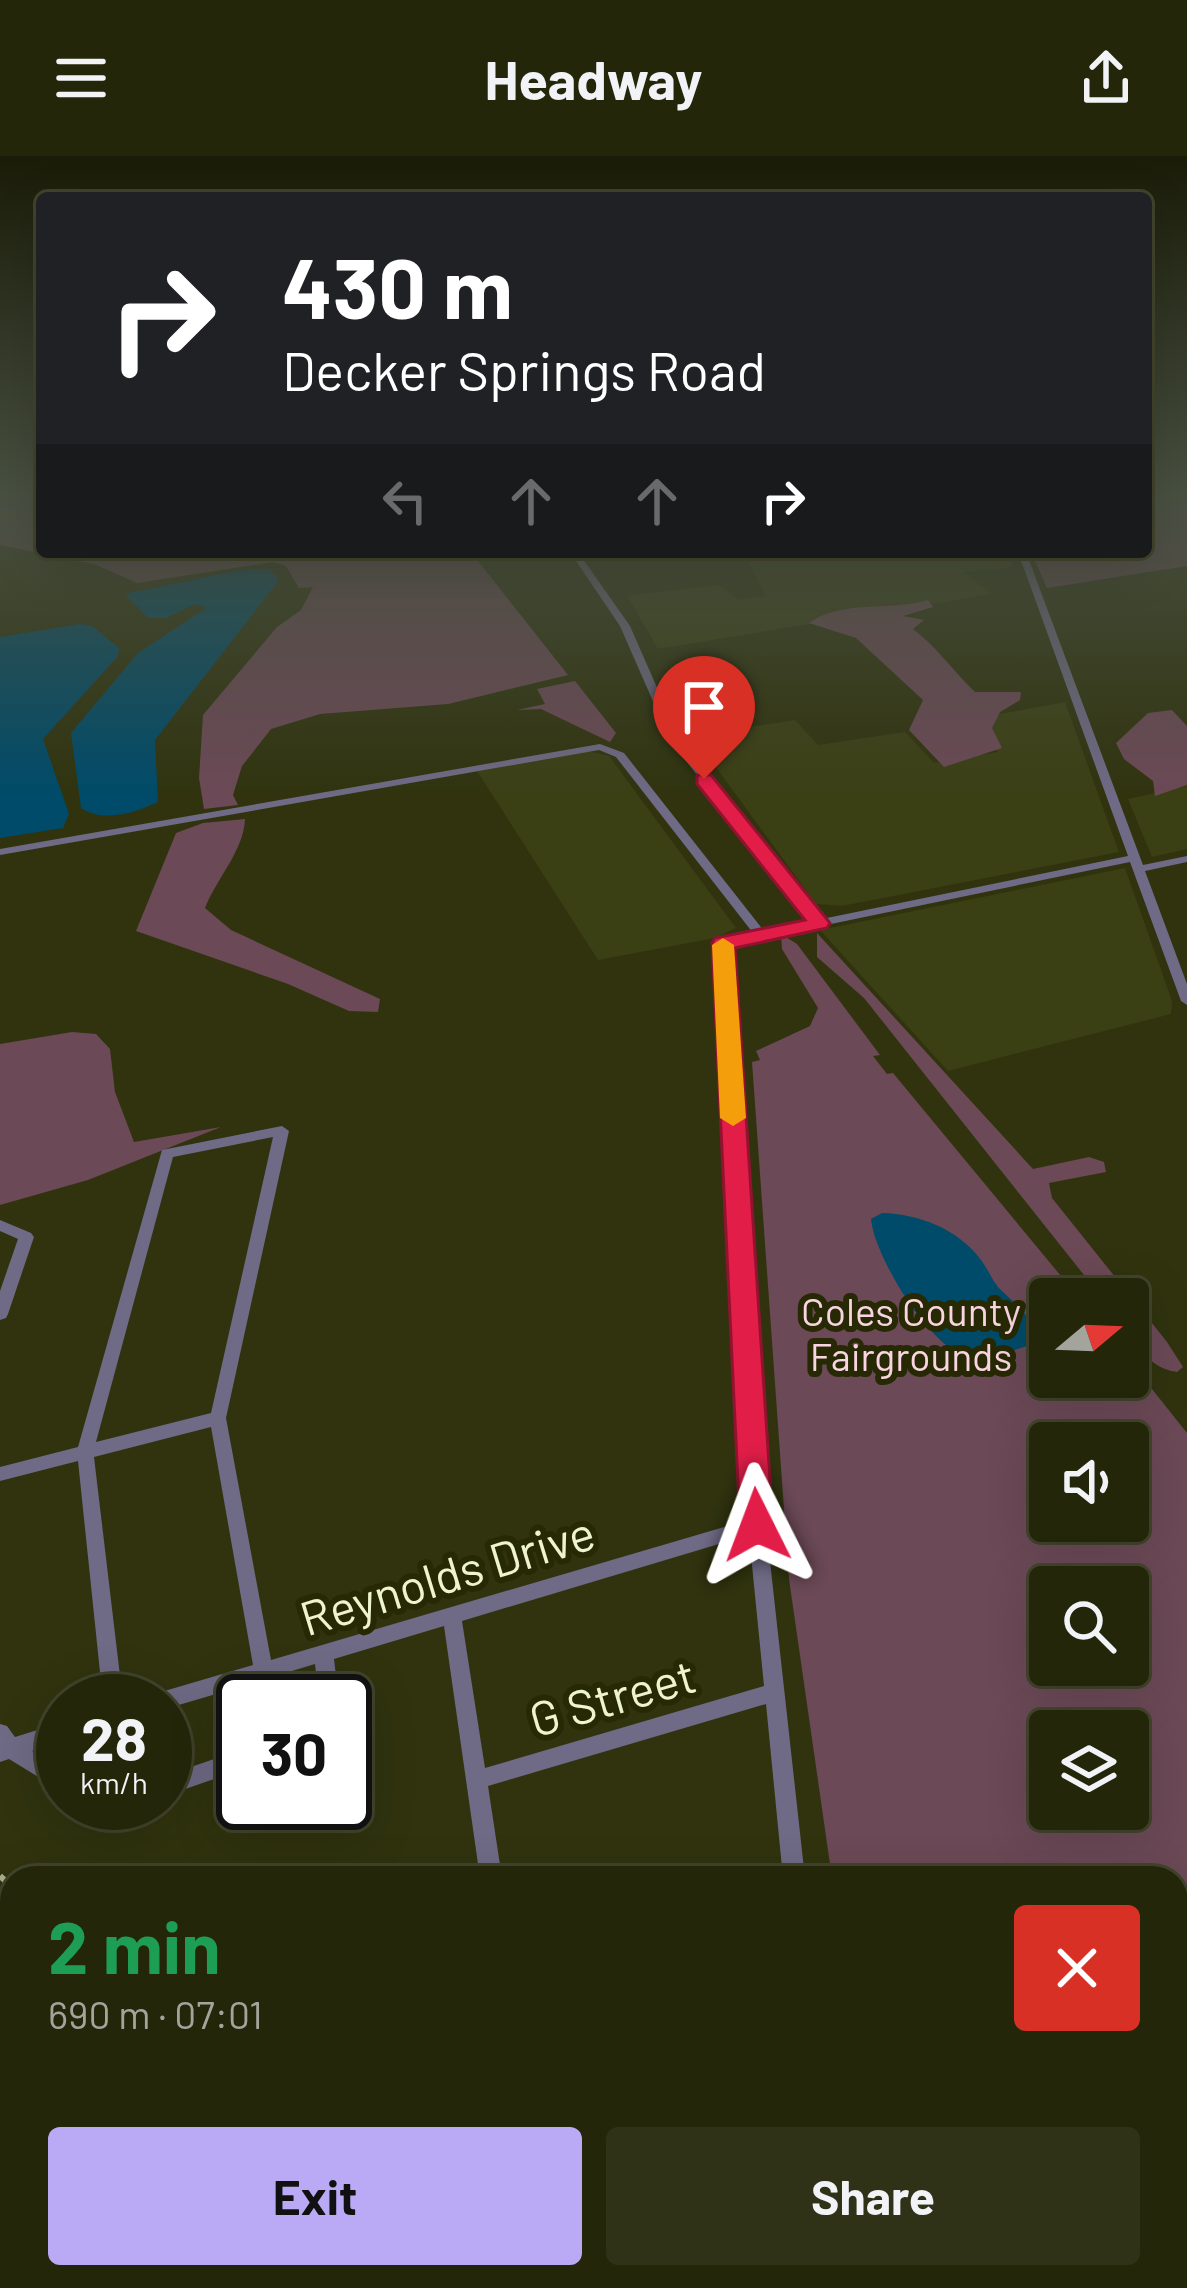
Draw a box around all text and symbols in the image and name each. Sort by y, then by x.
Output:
icon: menu [48,45,114,111]
icon: share [1073,45,1139,111]
text: Headway [485,46,703,111]
text: 430 m [282,235,513,336]
icon: right [84,240,240,396]
text: Decker Springs Road [282,337,766,402]
icon: left [372,468,438,534]
icon: ahead [498,468,564,534]
icon: ahead [624,468,690,534]
icon: right [750,468,816,534]
pin [653,656,755,779]
icon: arrive [671,674,737,740]
north arrow [1029,1278,1149,1398]
map controls [1029,1278,1149,1830]
park label: Coles County Fairgrounds [801,1287,1021,1379]
button: sound [1029,1422,1149,1542]
position arrow [694,1462,820,1588]
street label: Reynolds Drive [293,1502,601,1646]
button: search [1029,1566,1149,1686]
street label: G Street [522,1645,702,1747]
speed limit sign: 30 [216,1674,372,1830]
text: 28 [81,1701,147,1773]
button: layers [1029,1710,1149,1830]
text: km/h [80,1764,148,1800]
text: 2 min [48,1902,221,1988]
button: close [1014,1905,1140,2031]
text: 690 m · 07:01 [48,1990,263,2037]
button: Exit [48,2127,582,2265]
button: Share [606,2127,1140,2265]

